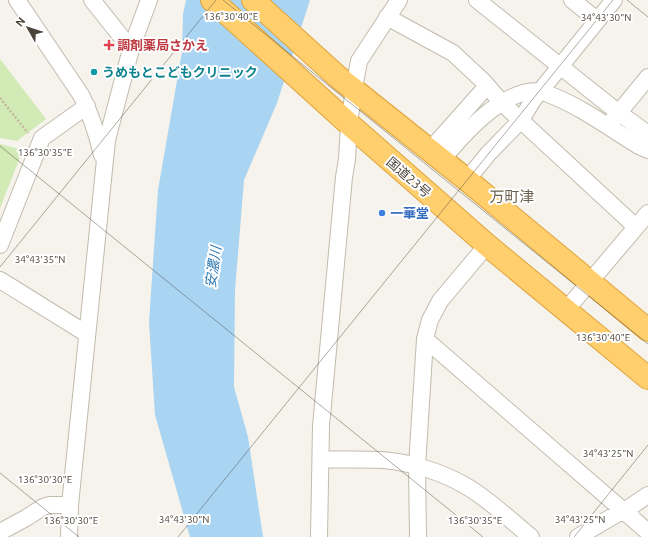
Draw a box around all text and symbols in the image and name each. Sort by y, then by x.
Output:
north arrow [8,8,48,48]
text: 136°30'40"E [204,11,259,22]
text: 34°43'30"N [581,12,631,23]
text: N [13,15,27,29]
place label: 調剤薬局さかえ [117,38,208,52]
marker: 調剤薬局さかえ [104,40,114,50]
place label: うめもとこどもクリニック [102,65,258,79]
marker: うめもとこどもクリニック [89,67,99,77]
text: 136°30'35"E [18,147,73,158]
street label: 国道23号 [384,154,434,200]
district label: 万町津 [489,188,535,205]
place label: 一華堂 [390,206,429,220]
marker: 一華堂 [377,208,387,218]
water label: 安濃川 [202,243,224,289]
text: 34°43'35"N [15,254,65,265]
text: 136°30'40"E [576,332,631,343]
text: 34°43'25"N [583,448,633,459]
text: 136°30'30"E [18,474,73,485]
text: 34°43'30"N [159,514,209,525]
text: 34°43'25"N [555,514,605,525]
text: 136°30'30"E [44,515,99,526]
text: 136°30'35"E [448,515,503,526]

